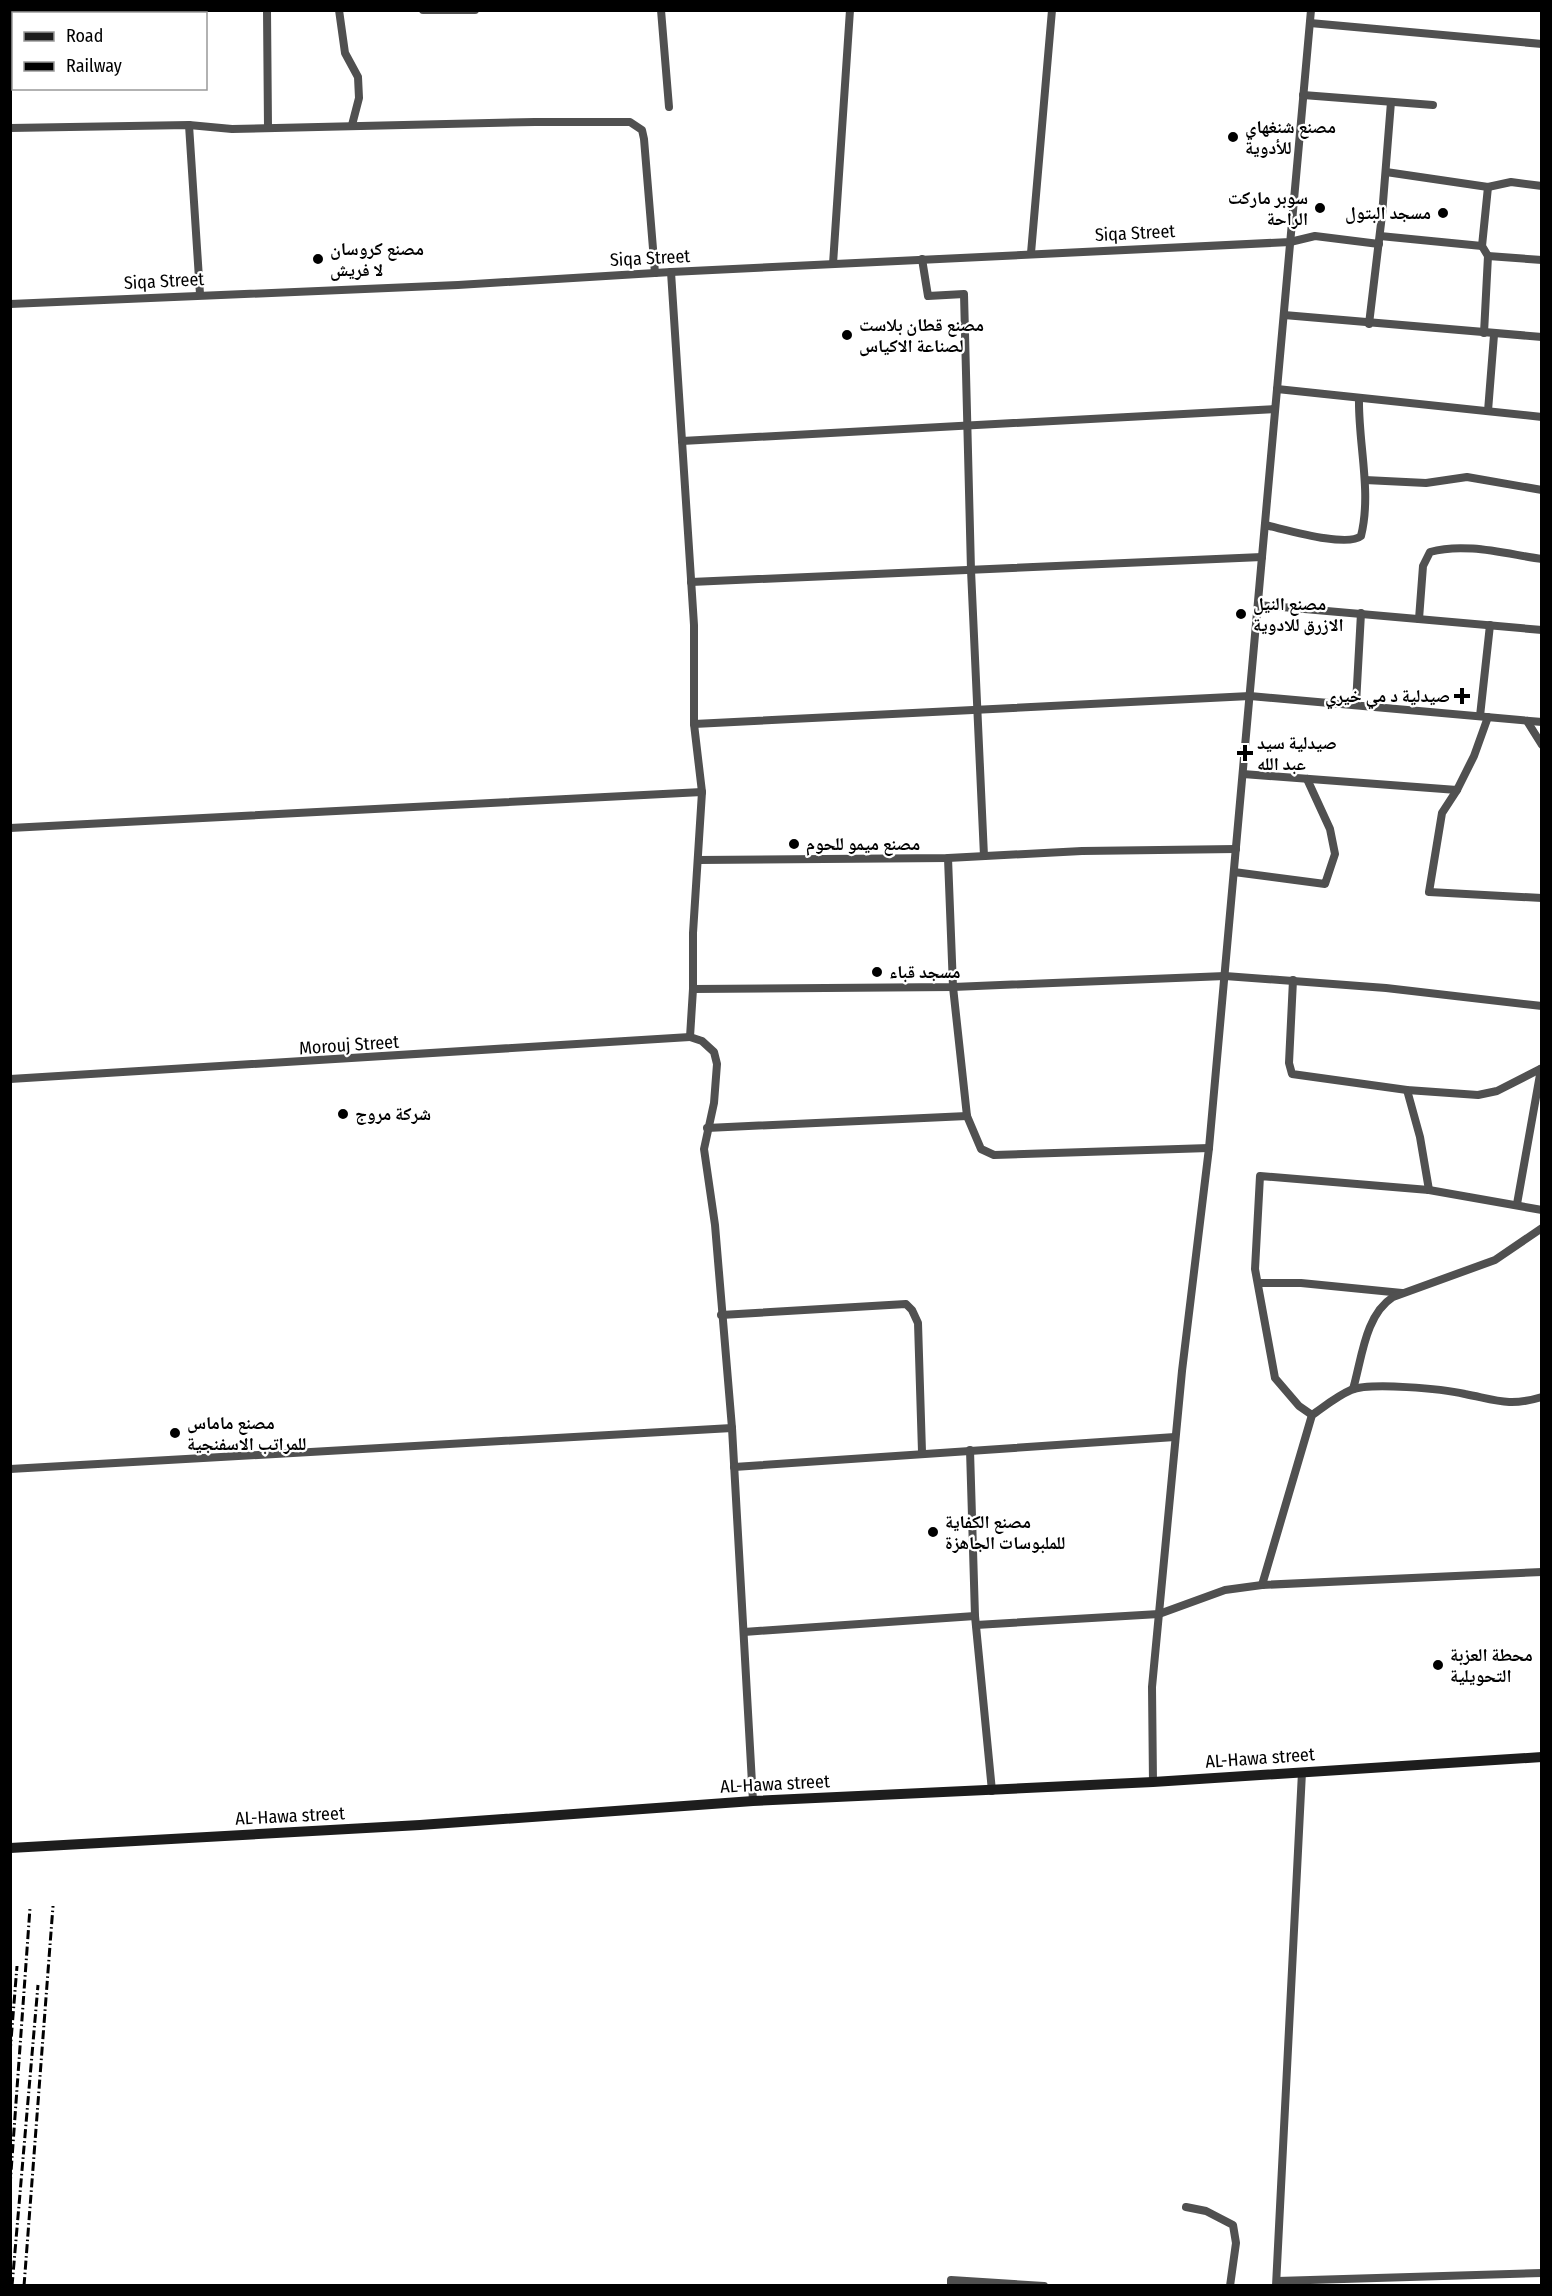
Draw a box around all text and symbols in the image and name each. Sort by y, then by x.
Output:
legend [12,12,207,90]
text: Road [66,25,103,47]
text: Railway [66,55,122,77]
place label: مصنع شنغهاي للأدوية [1245,116,1336,159]
marker: مصنع شنغهاي للأدوية [1226,130,1240,144]
place label: سوبر ماركت الراحة [1228,187,1308,230]
marker: سوبر ماركت الراحة [1313,201,1327,215]
place label: مسجد البتول [1345,202,1431,224]
marker: مسجد البتول [1436,206,1450,220]
street label: Siqa Street [1094,220,1176,246]
place label: مصنع كروسان لا فريش [330,238,424,281]
street label: Siqa Street [609,245,691,271]
marker: مصنع كروسان لا فريش [311,252,325,266]
street label: Siqa Street [123,268,205,294]
place label: مصنع قطان بلاست لصناعة الاكياس [859,314,984,357]
marker: مصنع قطان بلاست لصناعة الاكياس [840,328,854,342]
place label: مصنع النيل الازرق للادوية [1253,593,1344,636]
marker: مصنع النيل الازرق للادوية [1234,607,1248,621]
place label: صيدلية د مي خيري [1325,685,1450,710]
marker: صيدلية د مي خيري [1455,689,1469,703]
place label: صيدلية سيد عبد الله [1257,732,1337,775]
marker: صيدلية سيد عبد الله [1238,746,1252,760]
place label: مصنع ميمو للحوم [806,833,920,856]
marker: مصنع ميمو للحوم [787,837,801,851]
place label: مسجد قباء [889,961,961,983]
marker: مسجد قباء [870,965,884,979]
street label: Morouj Street [298,1031,400,1059]
place label: شركة مروج [355,1103,431,1125]
marker: شركة مروج [336,1107,350,1121]
place label: مصنع ماماس للمراتب الاسفنجية [187,1412,307,1455]
marker: مصنع ماماس للمراتب الاسفنجية [168,1426,182,1440]
place label: مصنع الكفاية للملبوسات الجاهزة [945,1511,1065,1554]
marker: مصنع الكفاية للملبوسات الجاهزة [926,1525,940,1539]
place label: محطة العزبة التحويلية [1450,1644,1533,1687]
marker: محطة العزبة التحويلية [1431,1658,1445,1672]
street label: AL-Hawa street [1205,1743,1316,1773]
street label: AL-Hawa street [720,1770,830,1798]
street label: AL-Hawa street [235,1802,345,1830]

